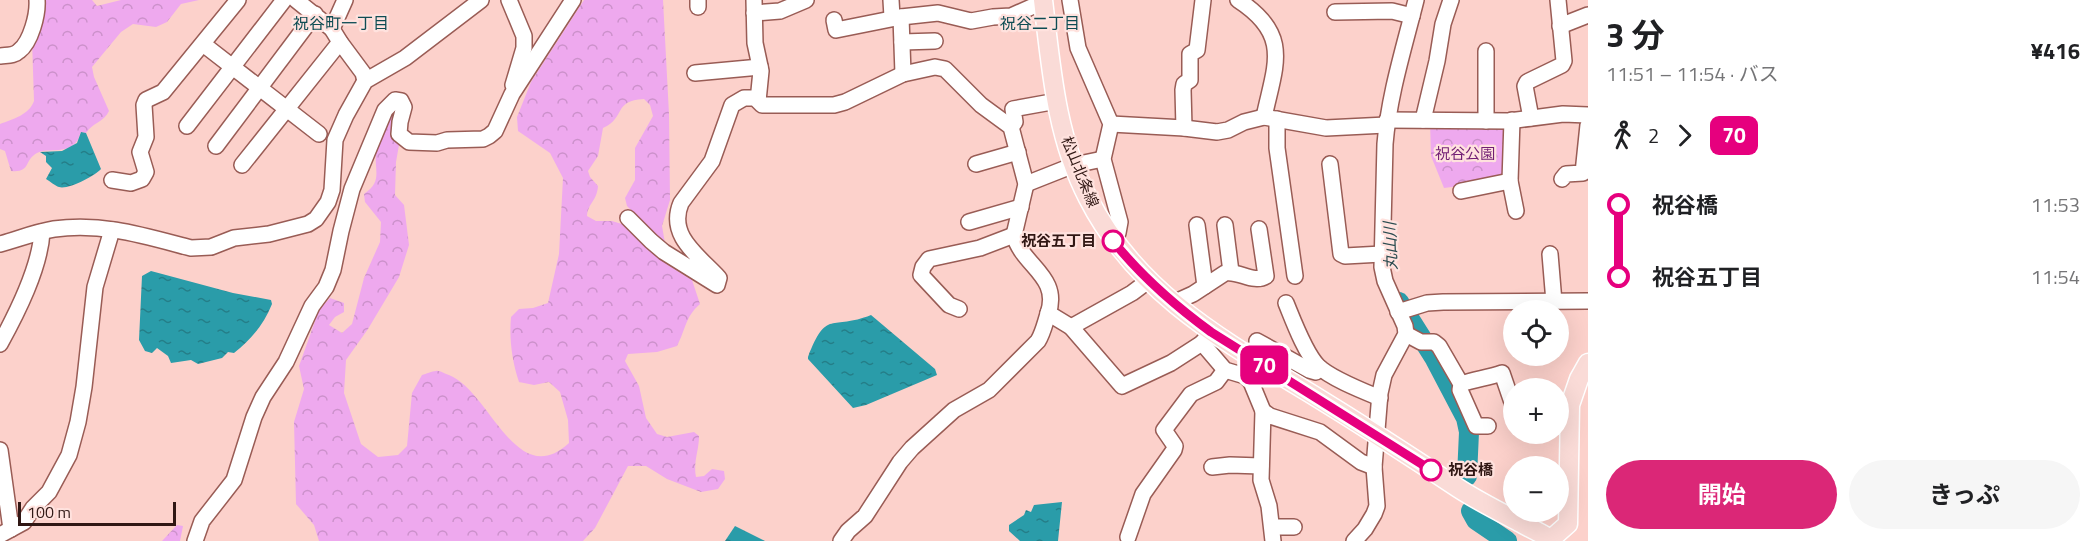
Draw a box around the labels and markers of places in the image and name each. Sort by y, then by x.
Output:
place label: 祝谷五丁目 [1021,229,1096,252]
marker: 祝谷五丁目 [1102,230,1124,252]
place label: 祝谷橋 [1448,458,1494,481]
marker: 祝谷橋 [1420,459,1442,481]

